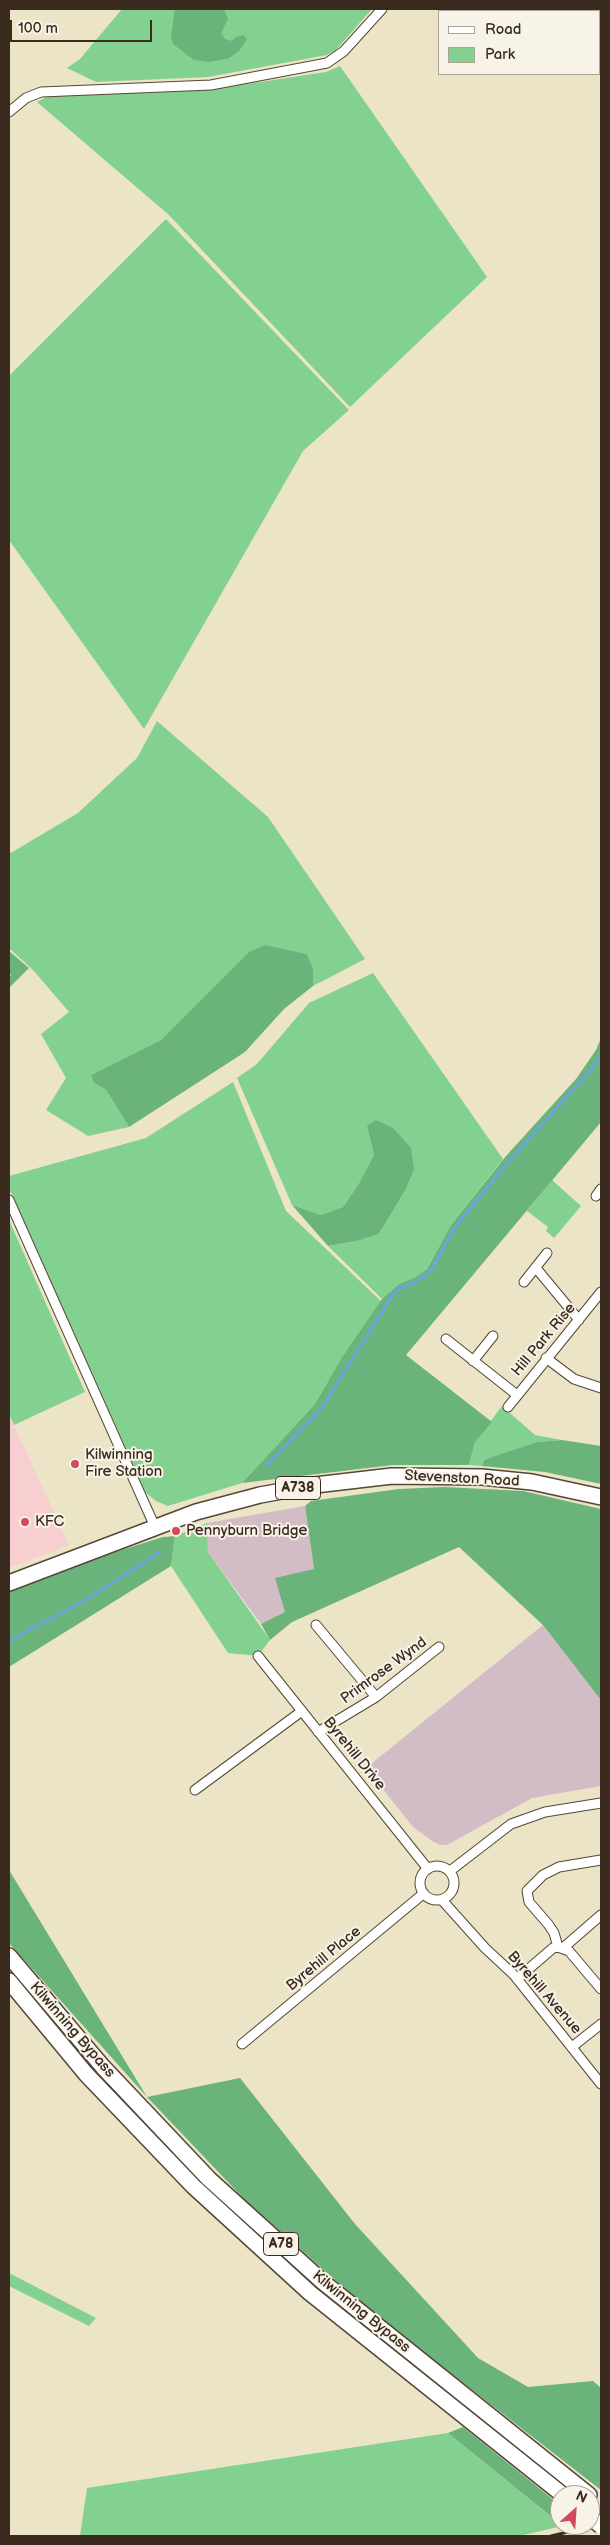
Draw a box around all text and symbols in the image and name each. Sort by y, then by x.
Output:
scale bar [12,10,155,42]
legend [438,10,600,75]
text: 100 m [18,19,58,38]
text: Road [485,20,521,39]
text: Park [485,45,515,64]
street label: Hill Park Rise [508,1300,580,1380]
place label: Kilwinning Fire Station [85,1446,162,1481]
marker: Kilwinning Fire Station [69,1458,81,1470]
street label: Stevenston Road [404,1467,520,1491]
road number: A738 [276,1476,320,1500]
place label: KFC [35,1513,64,1531]
marker: KFC [19,1516,31,1528]
place label: Pennyburn Bridge [186,1522,307,1540]
marker: Pennyburn Bridge [170,1525,182,1537]
street label: Primrose Wynd [337,1634,431,1708]
street label: Byrehill Drive [319,1714,389,1794]
street label: Byrehill Place [283,1923,365,1995]
street label: Byrehill Avenue [503,1948,585,2038]
street label: Kilwinning Bypass [26,1979,118,2081]
road number: A78 [264,2232,298,2256]
street label: Kilwinning Bypass [308,2267,414,2357]
north arrow [550,2485,600,2535]
text: N [573,2487,590,2507]

